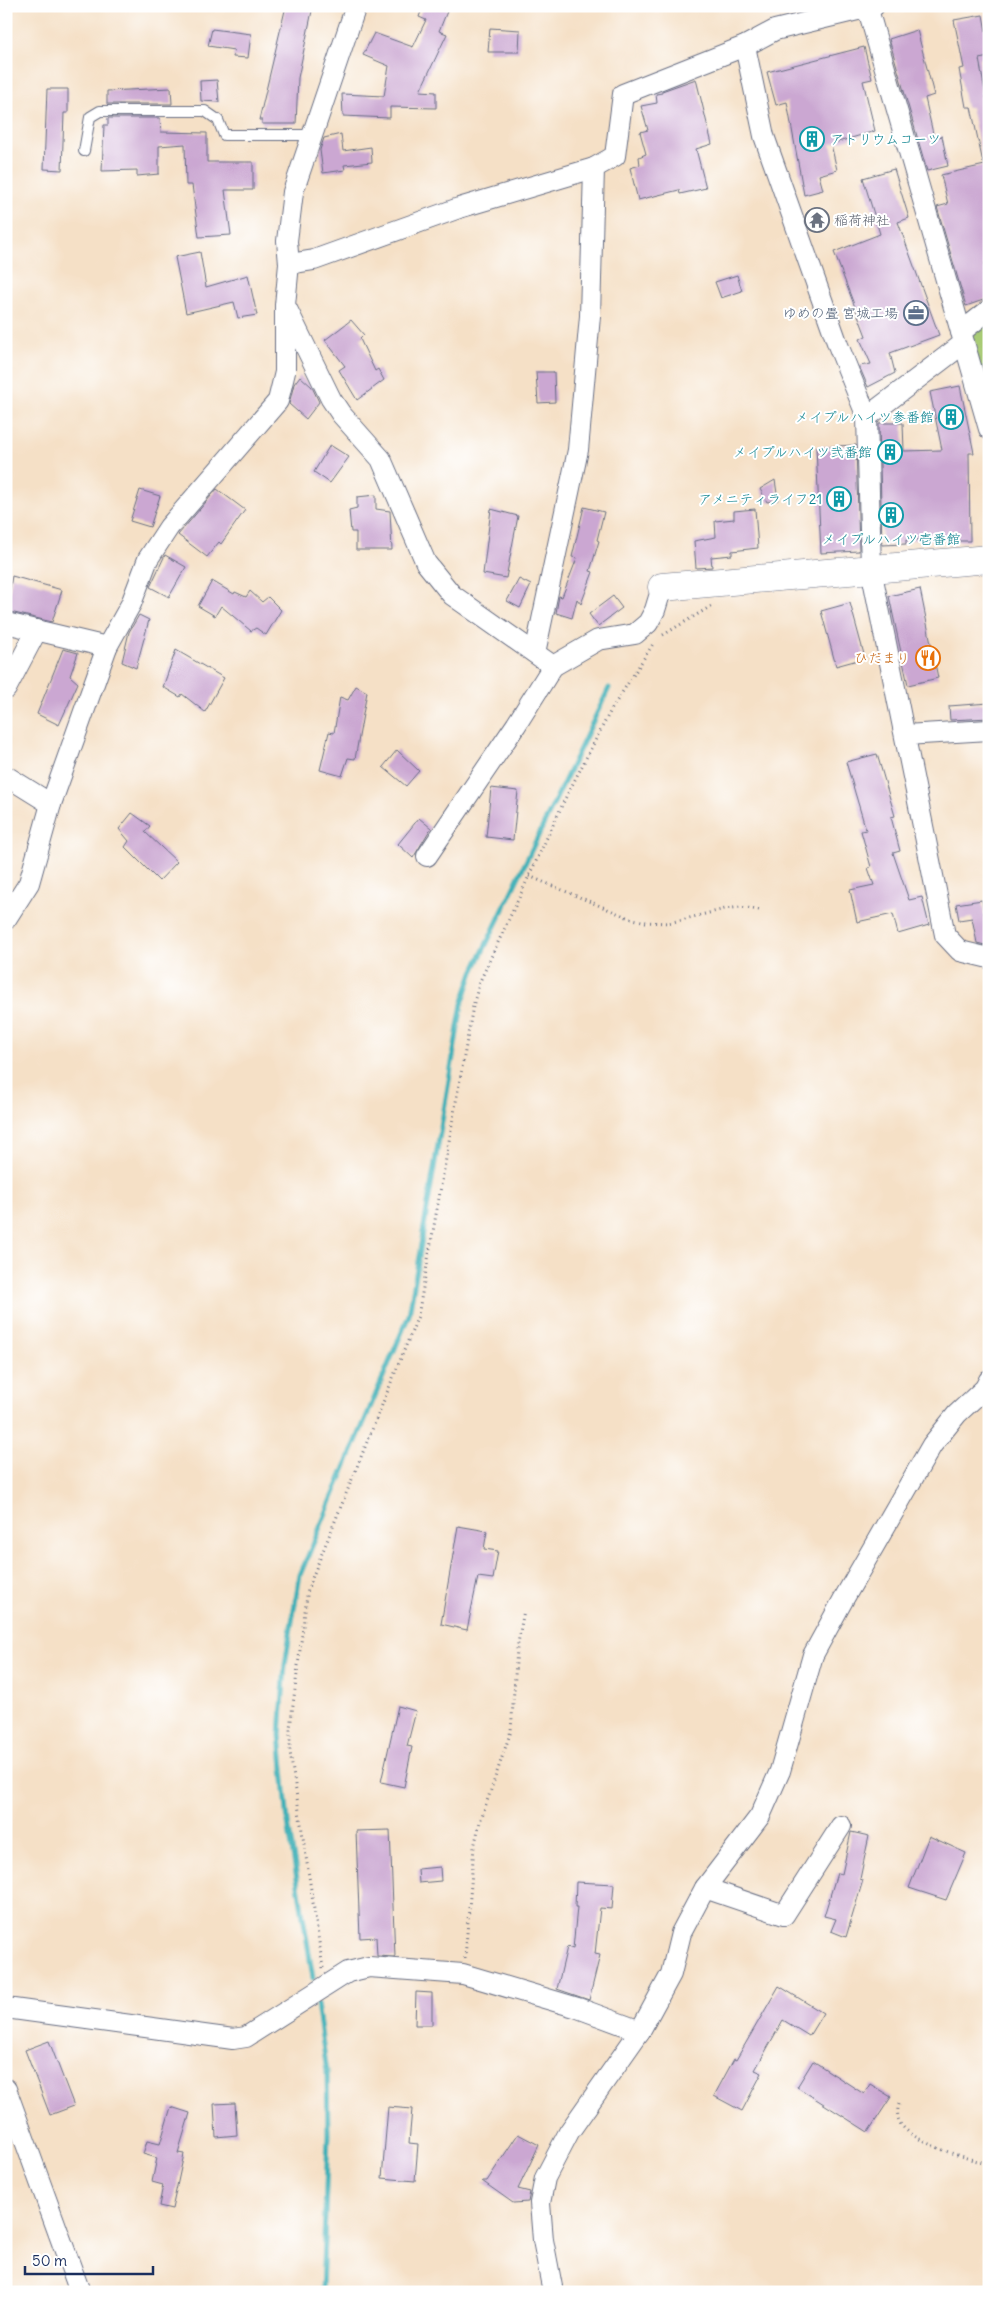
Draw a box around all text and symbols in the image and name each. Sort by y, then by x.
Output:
building icon: アトリウムコーツ [799,126,825,152]
place label: アトリウムコーツ [830,130,941,148]
temple icon: 稲荷神社 [804,207,830,233]
place label: 稲荷神社 [834,211,890,229]
office icon: ゆめの畳 宮城工場 [903,300,929,326]
place label: ゆめの畳 宮城工場 [783,304,898,322]
building icon: メイプルハイツ参番館 [938,404,964,430]
place label: メイプルハイツ参番館 [795,408,934,426]
building icon: メイプルハイツ弐番館 [877,439,903,465]
place label: メイプルハイツ弐番館 [733,443,872,461]
building icon: アメニティライフ21 [826,486,852,512]
place label: アメニティライフ21 [698,490,822,508]
building icon: メイプルハイツ壱番館 [878,502,904,528]
place label: メイプルハイツ壱番館 [821,530,961,548]
restaurant icon: ひだまり [915,645,941,671]
place label: ひだまり [854,649,910,667]
scale bar [25,2243,152,2275]
text: 50 m [32,2251,67,2270]

